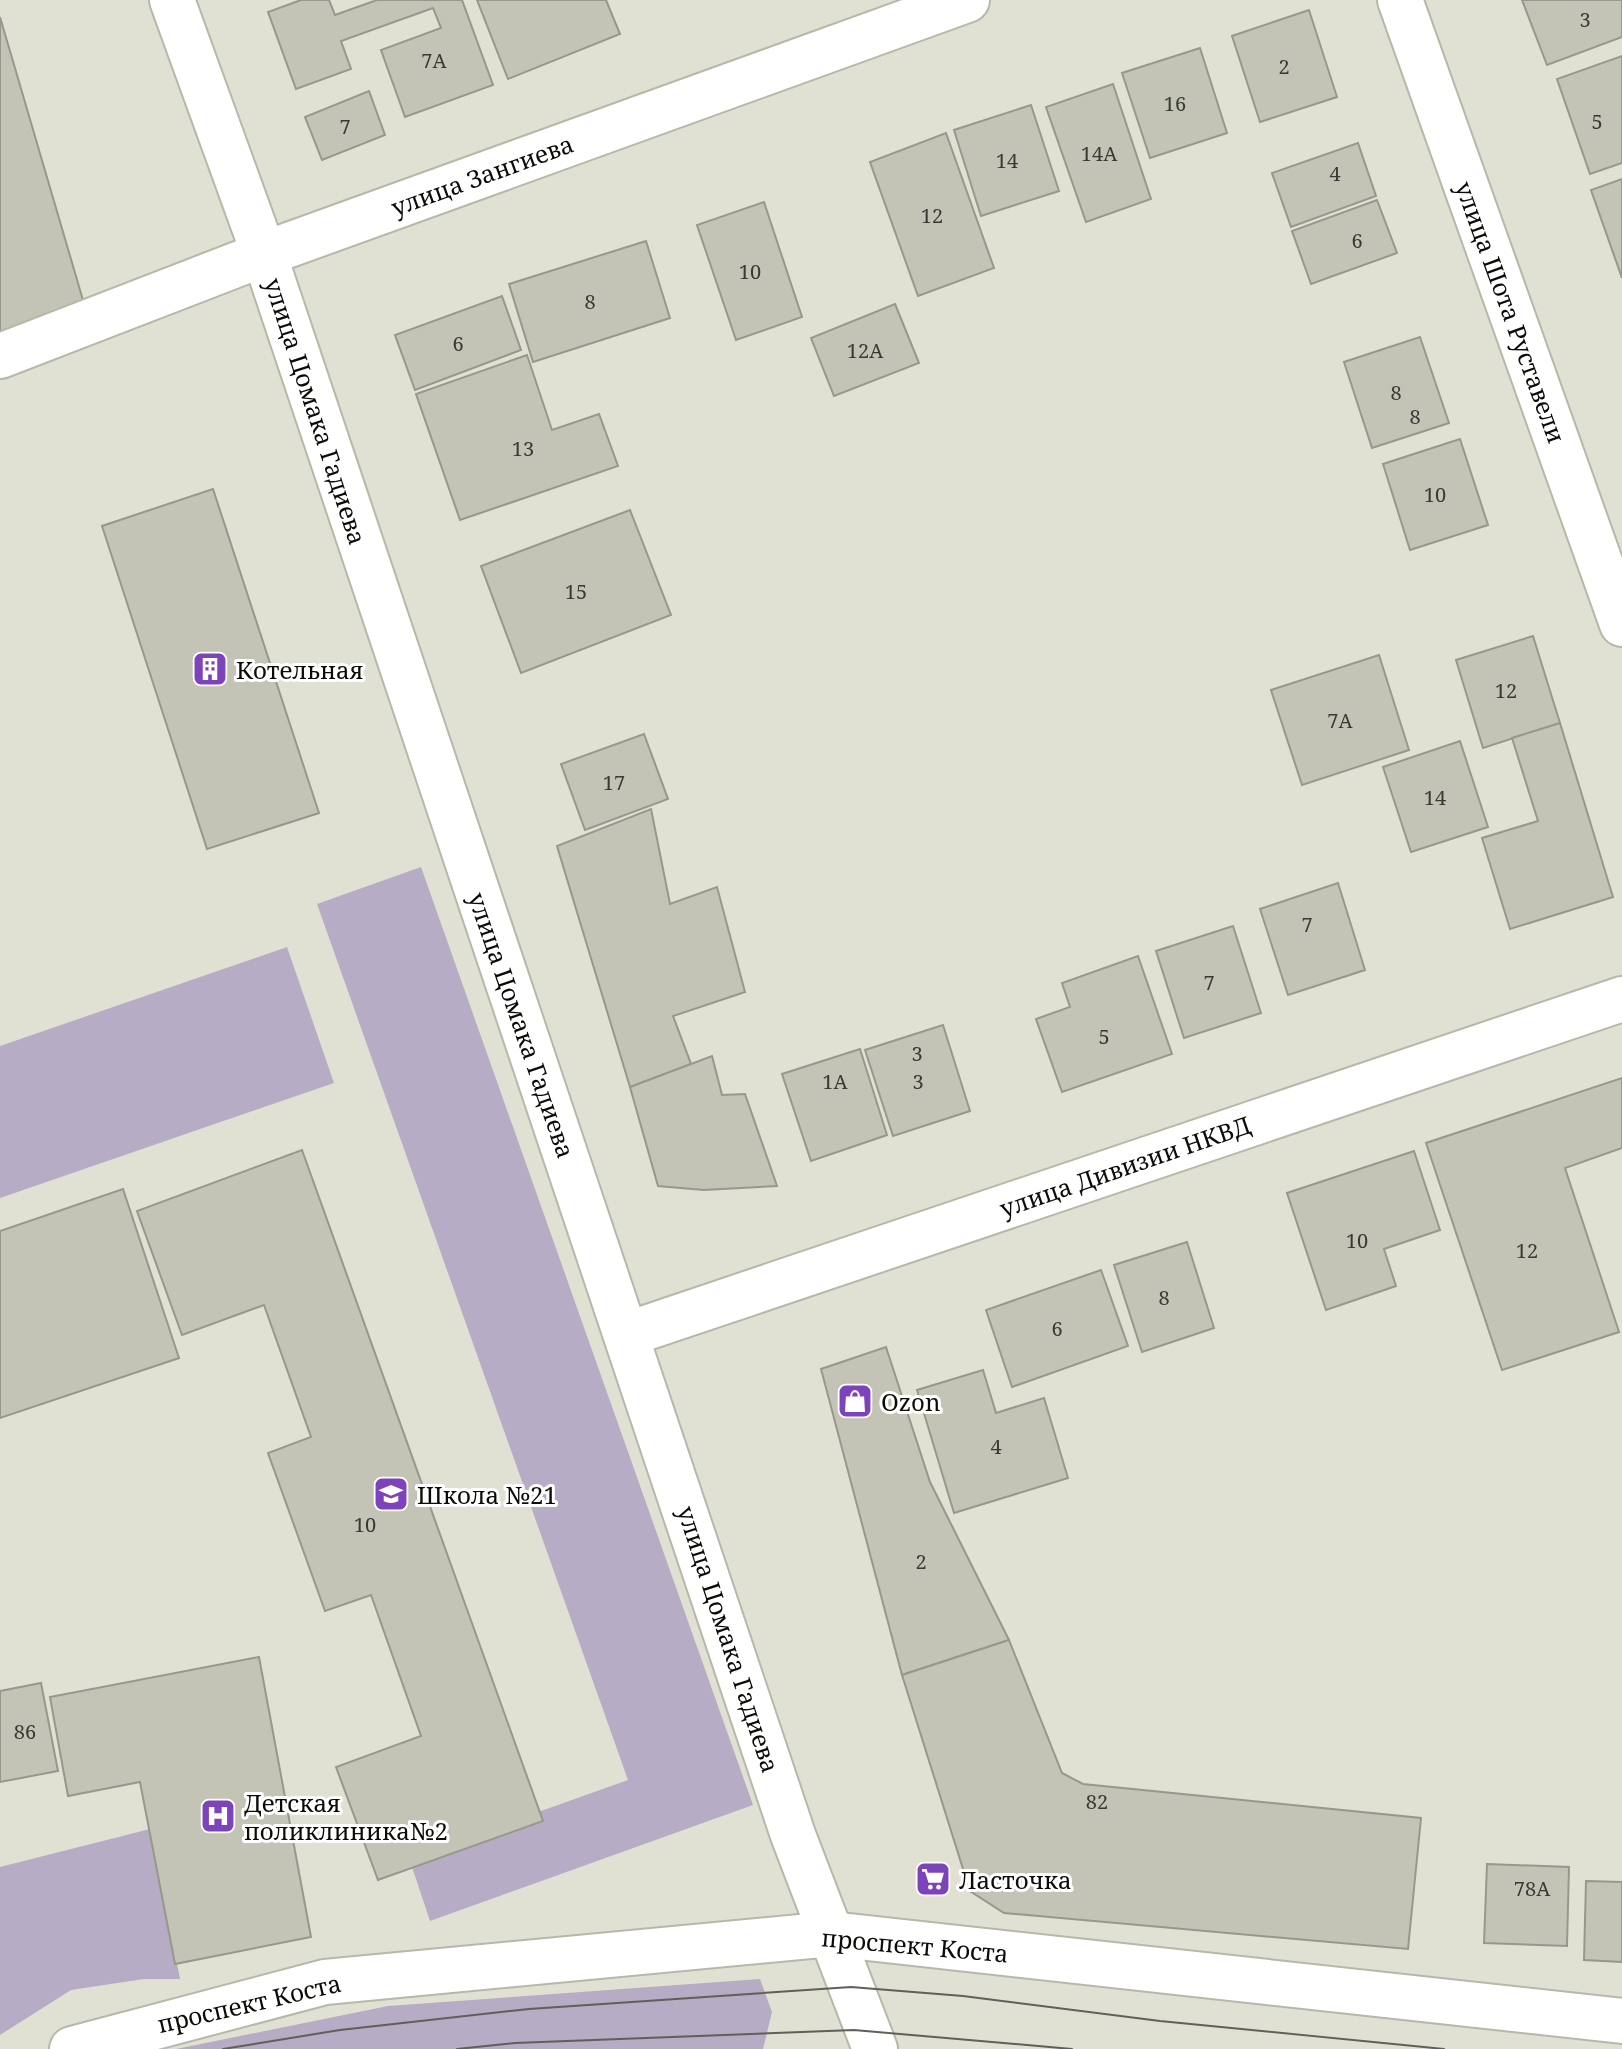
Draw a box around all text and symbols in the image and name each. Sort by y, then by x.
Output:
house number: 3 [1579,6,1591,33]
house number: 7А [421,47,448,74]
house number: 2 [1278,53,1290,80]
house number: 16 [1164,90,1186,117]
house number: 5 [1591,108,1603,135]
house number: 7 [339,113,351,140]
street label: улица Зангиева [386,127,578,223]
house number: 14А [1081,140,1118,167]
house number: 14 [996,147,1018,174]
house number: 4 [1329,160,1341,187]
street label: улица Шота Руставели [1448,177,1574,447]
house number: 12 [921,202,943,229]
house number: 6 [1351,227,1363,254]
house number: 10 [739,258,761,285]
street label: улица Цомака Гадиева [257,273,375,549]
house number: 8 [584,288,596,315]
house number: 6 [452,330,464,357]
house number: 12А [847,337,884,364]
house number: 8 [1390,379,1402,406]
house number: 8 [1409,403,1421,430]
house number: 13 [512,435,534,462]
house number: 10 [1424,481,1446,508]
house number: 15 [565,578,587,605]
building icon: Котельная [191,650,229,688]
place label: Котельная [236,653,363,686]
house number: 12 [1495,677,1517,704]
house number: 7А [1327,707,1354,734]
house number: 17 [603,769,625,796]
house number: 14 [1424,784,1446,811]
street label: улица Цомака Гадиева [461,888,583,1162]
house number: 7 [1301,911,1313,938]
house number: 7 [1203,969,1215,996]
house number: 5 [1098,1023,1110,1050]
house number: 3 [911,1040,923,1067]
house number: 1А [822,1068,849,1095]
house number: 3 [912,1068,924,1095]
street label: улица Дивизии НКВД [995,1108,1255,1224]
house number: 10 [1346,1227,1368,1254]
house number: 12 [1516,1237,1538,1264]
house number: 8 [1158,1284,1170,1311]
house number: 6 [1051,1315,1063,1342]
shop icon: Ozon [836,1382,874,1420]
place label: Ozon [881,1385,940,1418]
house number: 4 [990,1433,1002,1460]
school or university icon: Школа №21 [372,1475,410,1513]
place label: Школа №21 [417,1478,557,1511]
street label: улица Цомака Гадиева [670,1501,788,1777]
house number: 10 [354,1511,376,1538]
house number: 2 [915,1548,927,1575]
house number: 86 [14,1718,36,1745]
place label: Детская поликлиника№2 [244,1786,448,1847]
house number: 82 [1086,1788,1108,1815]
hospital icon: Детская поликлиника№2 [199,1797,237,1835]
supermarket icon: Ласточка [914,1860,952,1898]
place label: Ласточка [959,1863,1072,1896]
house number: 78А [1514,1875,1551,1902]
street label: проспект Коста [820,1920,1010,1970]
street label: проспект Коста [154,1966,344,2040]

